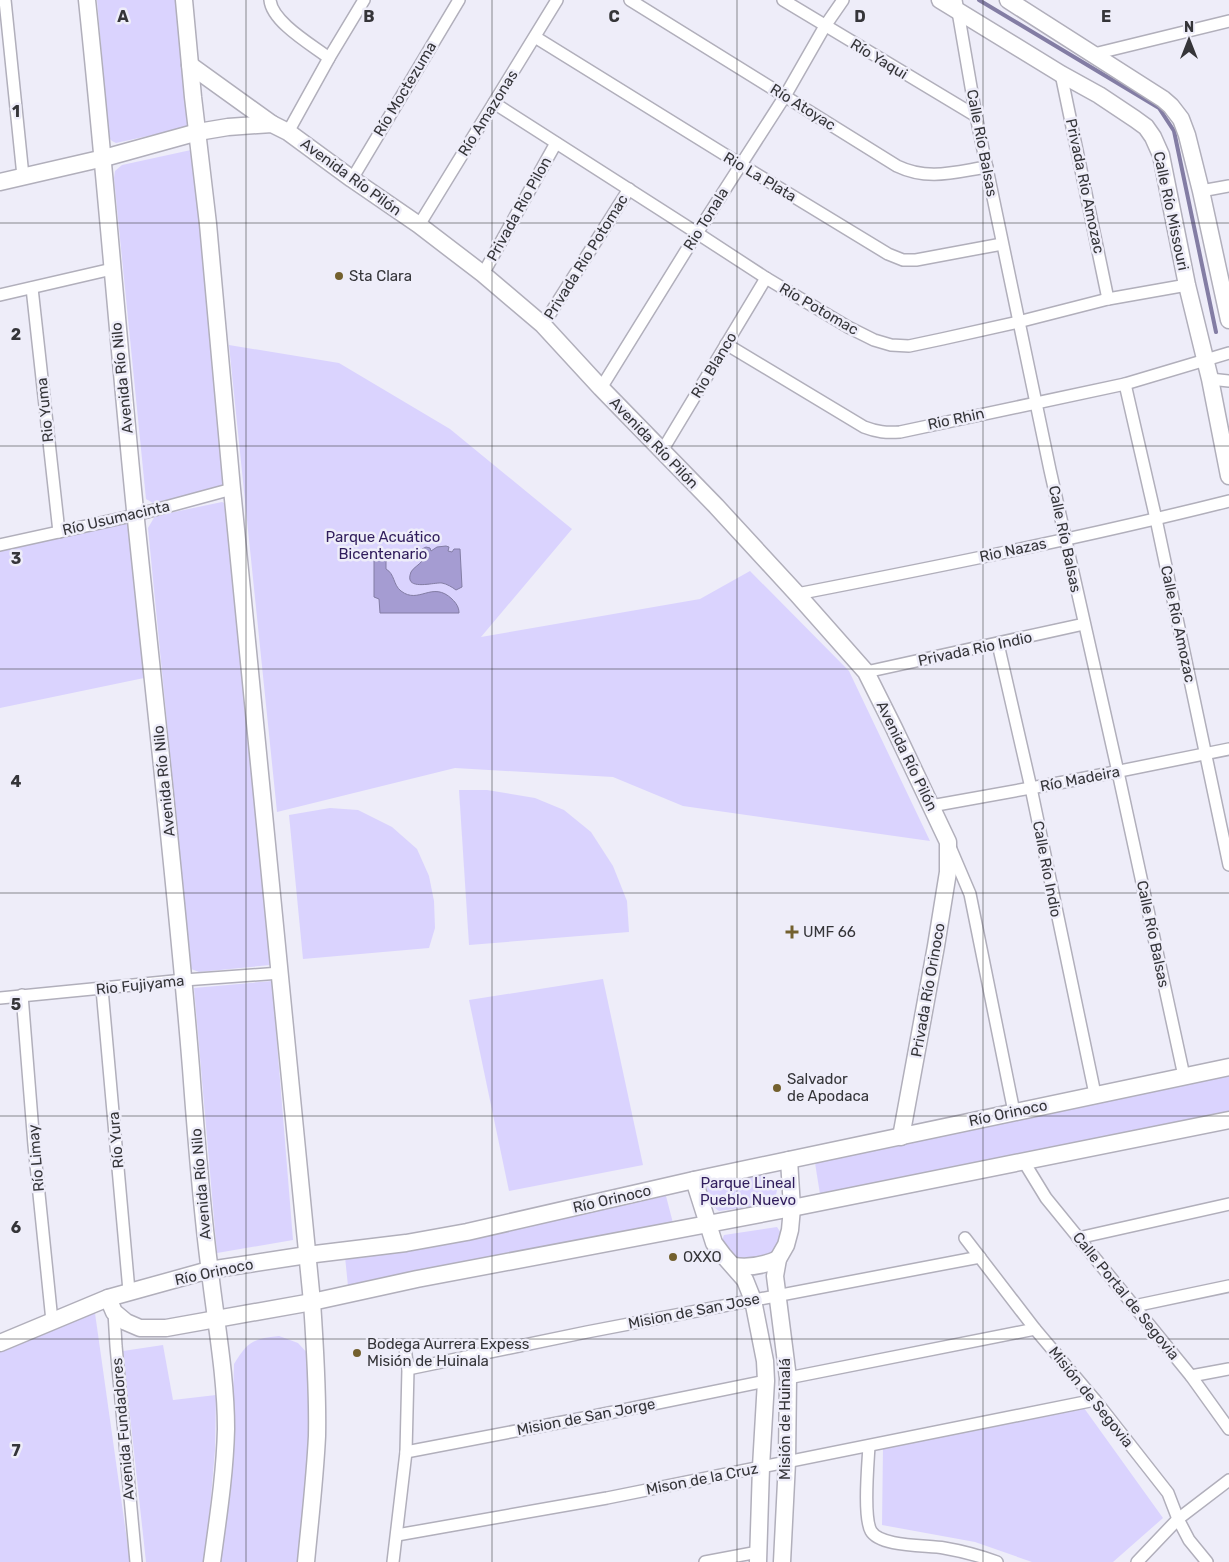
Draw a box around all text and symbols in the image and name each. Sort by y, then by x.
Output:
text: A [117,7,129,26]
text: B [363,7,375,26]
text: C [608,7,620,26]
text: D [854,7,866,26]
text: E [1101,7,1111,26]
north arrow [1164,15,1214,65]
text: N [1184,19,1194,36]
street label: Río Yaqui [847,35,911,83]
street label: Río Moctezuma [370,38,440,140]
street label: Río Amazonas [454,66,522,159]
street label: Río Atoyac [767,80,839,134]
street label: Calle Río Balsas [963,88,1001,199]
text: 1 [12,102,20,121]
street label: Privada Rio Amozac [1062,117,1108,255]
street label: Avenida Río Pilón [297,134,405,220]
street label: Rio La Plata [720,148,800,206]
street label: Calle Río Missouri [1150,150,1192,272]
street label: Privada Rio Pilon [483,154,555,264]
street label: Rio Tonala [680,184,732,254]
street label: Privada Rio Potomac [540,191,632,323]
place label: Sta Clara [349,267,412,285]
marker: Sta Clara [333,270,345,282]
street label: Río Potomac [776,279,862,339]
street label: Avenida Río Nilo [107,322,137,434]
text: 2 [11,325,21,344]
street label: Rio Blanco [687,329,741,401]
street label: Rio Yuma [33,377,57,443]
street label: Avenida Río Pilón [606,394,702,492]
street label: Rio Rhin [926,404,986,434]
street label: Calle Río Balsas [1045,484,1085,594]
street label: Río Usumacinta [61,497,171,539]
park label: Parque Acuático Bicentenario [326,528,440,563]
street label: Rio Nazas [978,534,1048,566]
text: 3 [11,549,21,568]
street label: Calle Río Amozac [1157,564,1199,684]
street label: Privada Rio Indio [916,628,1034,670]
street label: Avenida Río Pilón [873,698,941,814]
street label: Avenida Río Nilo [149,725,179,837]
street label: Río Madeira [1039,762,1121,796]
text: 4 [11,772,22,791]
street label: Calle Río Indio [1029,819,1065,919]
street label: Calle Río Balsas [1133,879,1173,989]
street label: Privada Río Orinoco [907,921,949,1059]
place label: UMF 66 [803,923,856,941]
marker: UMF 66 [785,925,799,939]
street label: Rio Fujiyama [95,971,185,999]
text: 5 [11,995,21,1014]
place label: Salvador de Apodaca [787,1070,869,1105]
marker: Salvador de Apodaca [771,1082,783,1094]
street label: Río Orinoco [967,1096,1049,1130]
street label: Río Yura [105,1111,127,1169]
street label: Río Limay [24,1124,48,1192]
street label: Avenida Río Nilo [187,1128,215,1240]
park label: Parque Lineal Pueblo Nuevo [700,1174,796,1209]
street label: Río Orinoco [571,1181,653,1217]
text: 6 [11,1218,21,1237]
street label: Calle Portal de Segovia [1069,1228,1183,1364]
place label: OXXO [683,1248,722,1266]
marker: OXXO [667,1251,679,1263]
street label: Río Orinoco [173,1255,255,1289]
street label: Mision de San Jose [627,1289,761,1333]
place label: Bodega Aurrera Expess Misión de Huinala [367,1335,530,1370]
street label: Misión de Segovia [1045,1343,1137,1451]
marker: Bodega Aurrera Expess Misión de Huinala [351,1347,363,1359]
street label: Avenida Fundadores [108,1357,138,1501]
street label: Misión de Huinalá [776,1358,794,1480]
street label: Mision de San Jorge [515,1395,657,1439]
text: 7 [11,1441,21,1460]
street label: Mison de la Cruz [645,1459,760,1499]

